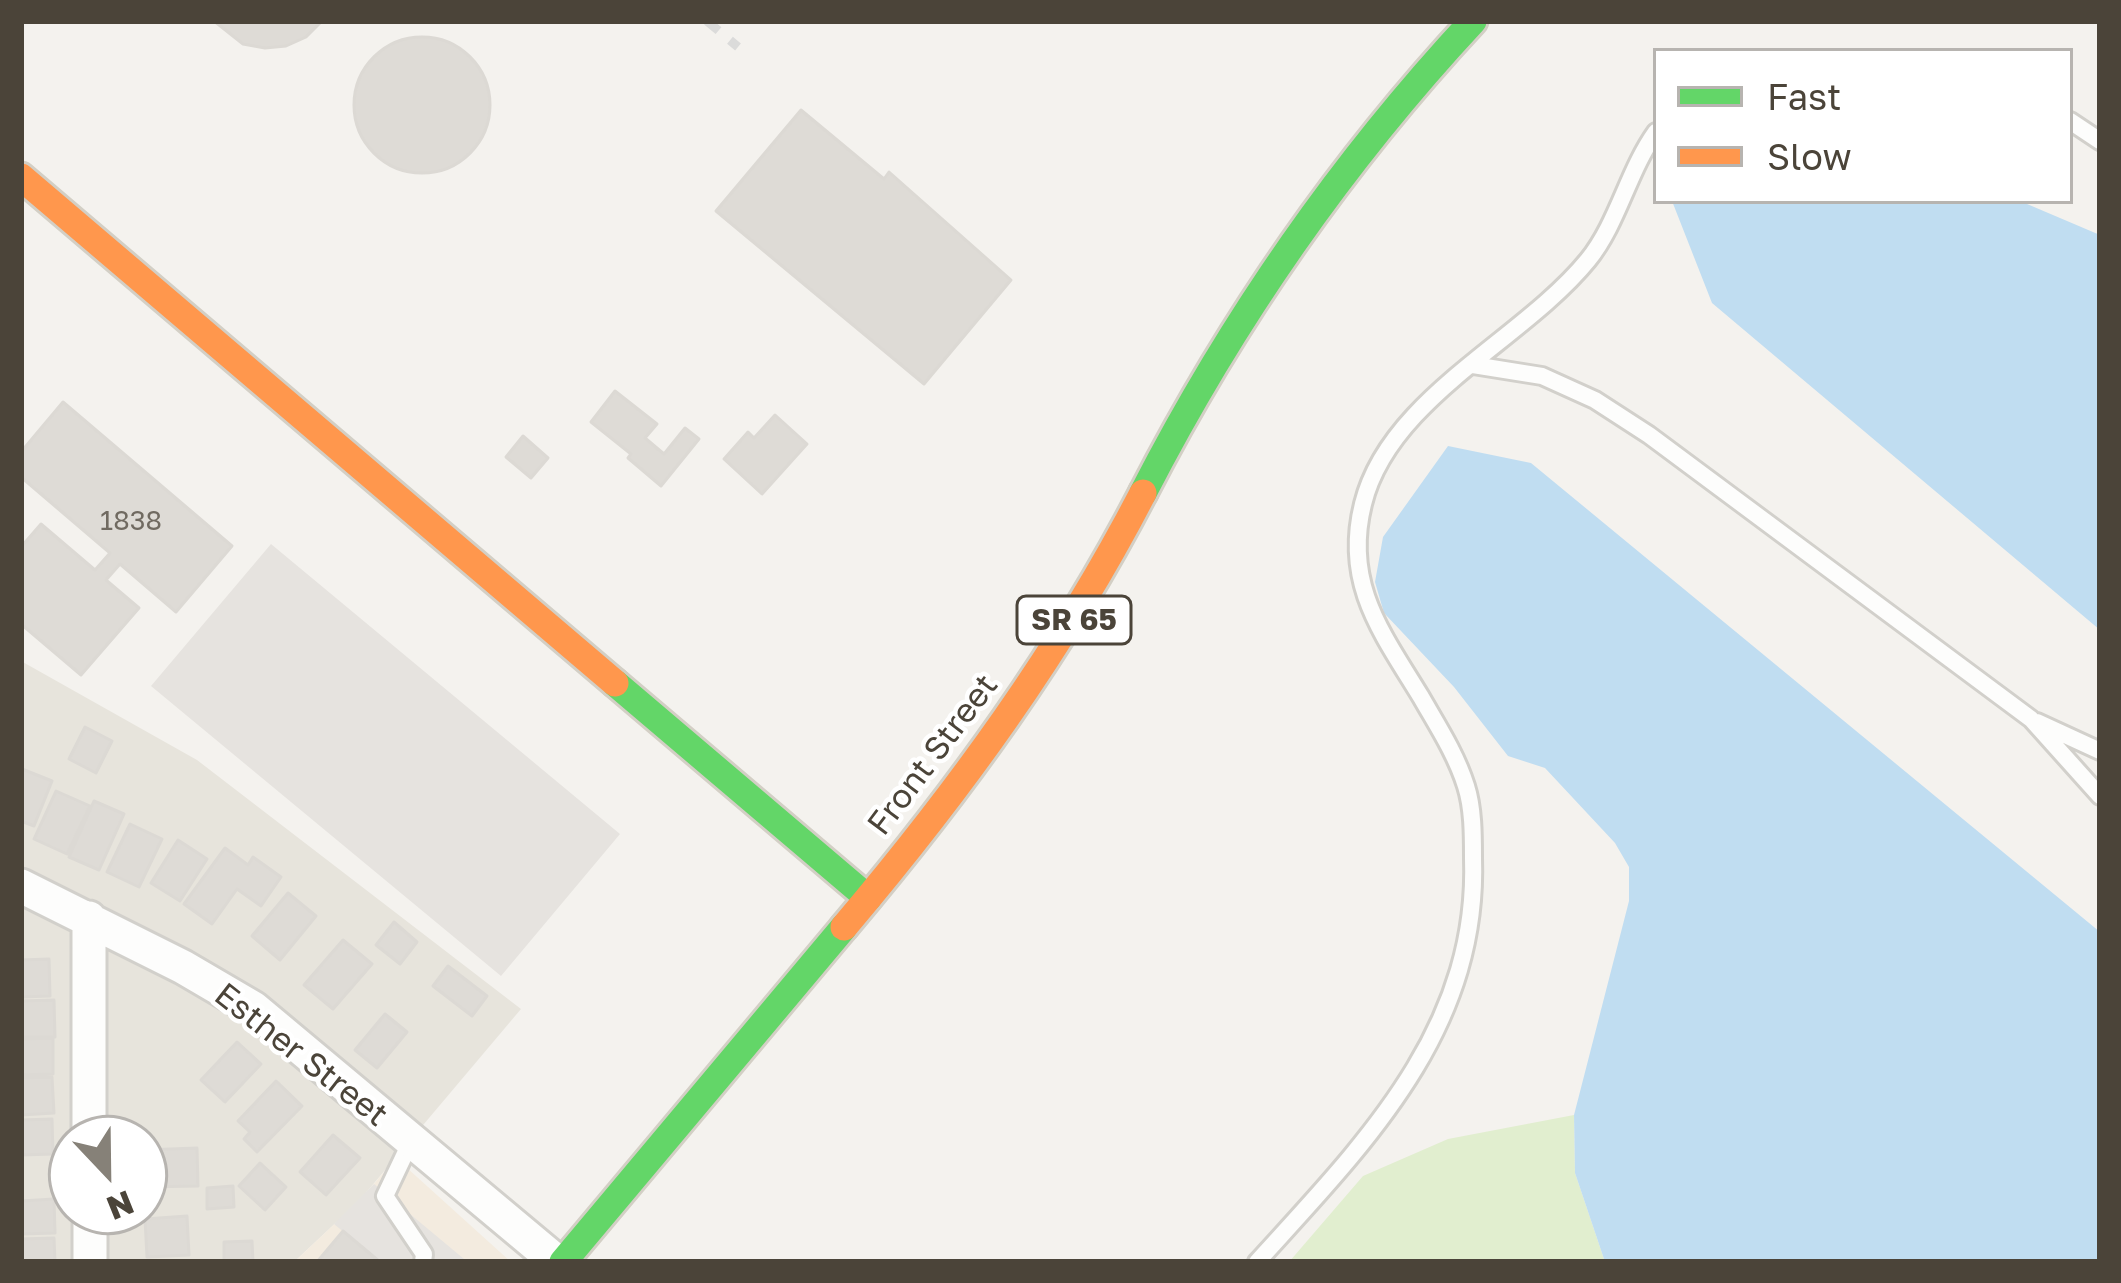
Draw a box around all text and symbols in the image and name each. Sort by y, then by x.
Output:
legend [1653,48,2073,204]
text: Fast [1767,75,1842,118]
text: Slow [1767,135,1852,178]
house number: 1838 [100,505,162,537]
road number: SR 65 [1017,596,1131,644]
street label: Front Street [860,667,1006,843]
street label: Esther Street [206,975,396,1135]
north arrow [48,1115,168,1235]
text: N [102,1183,139,1229]

